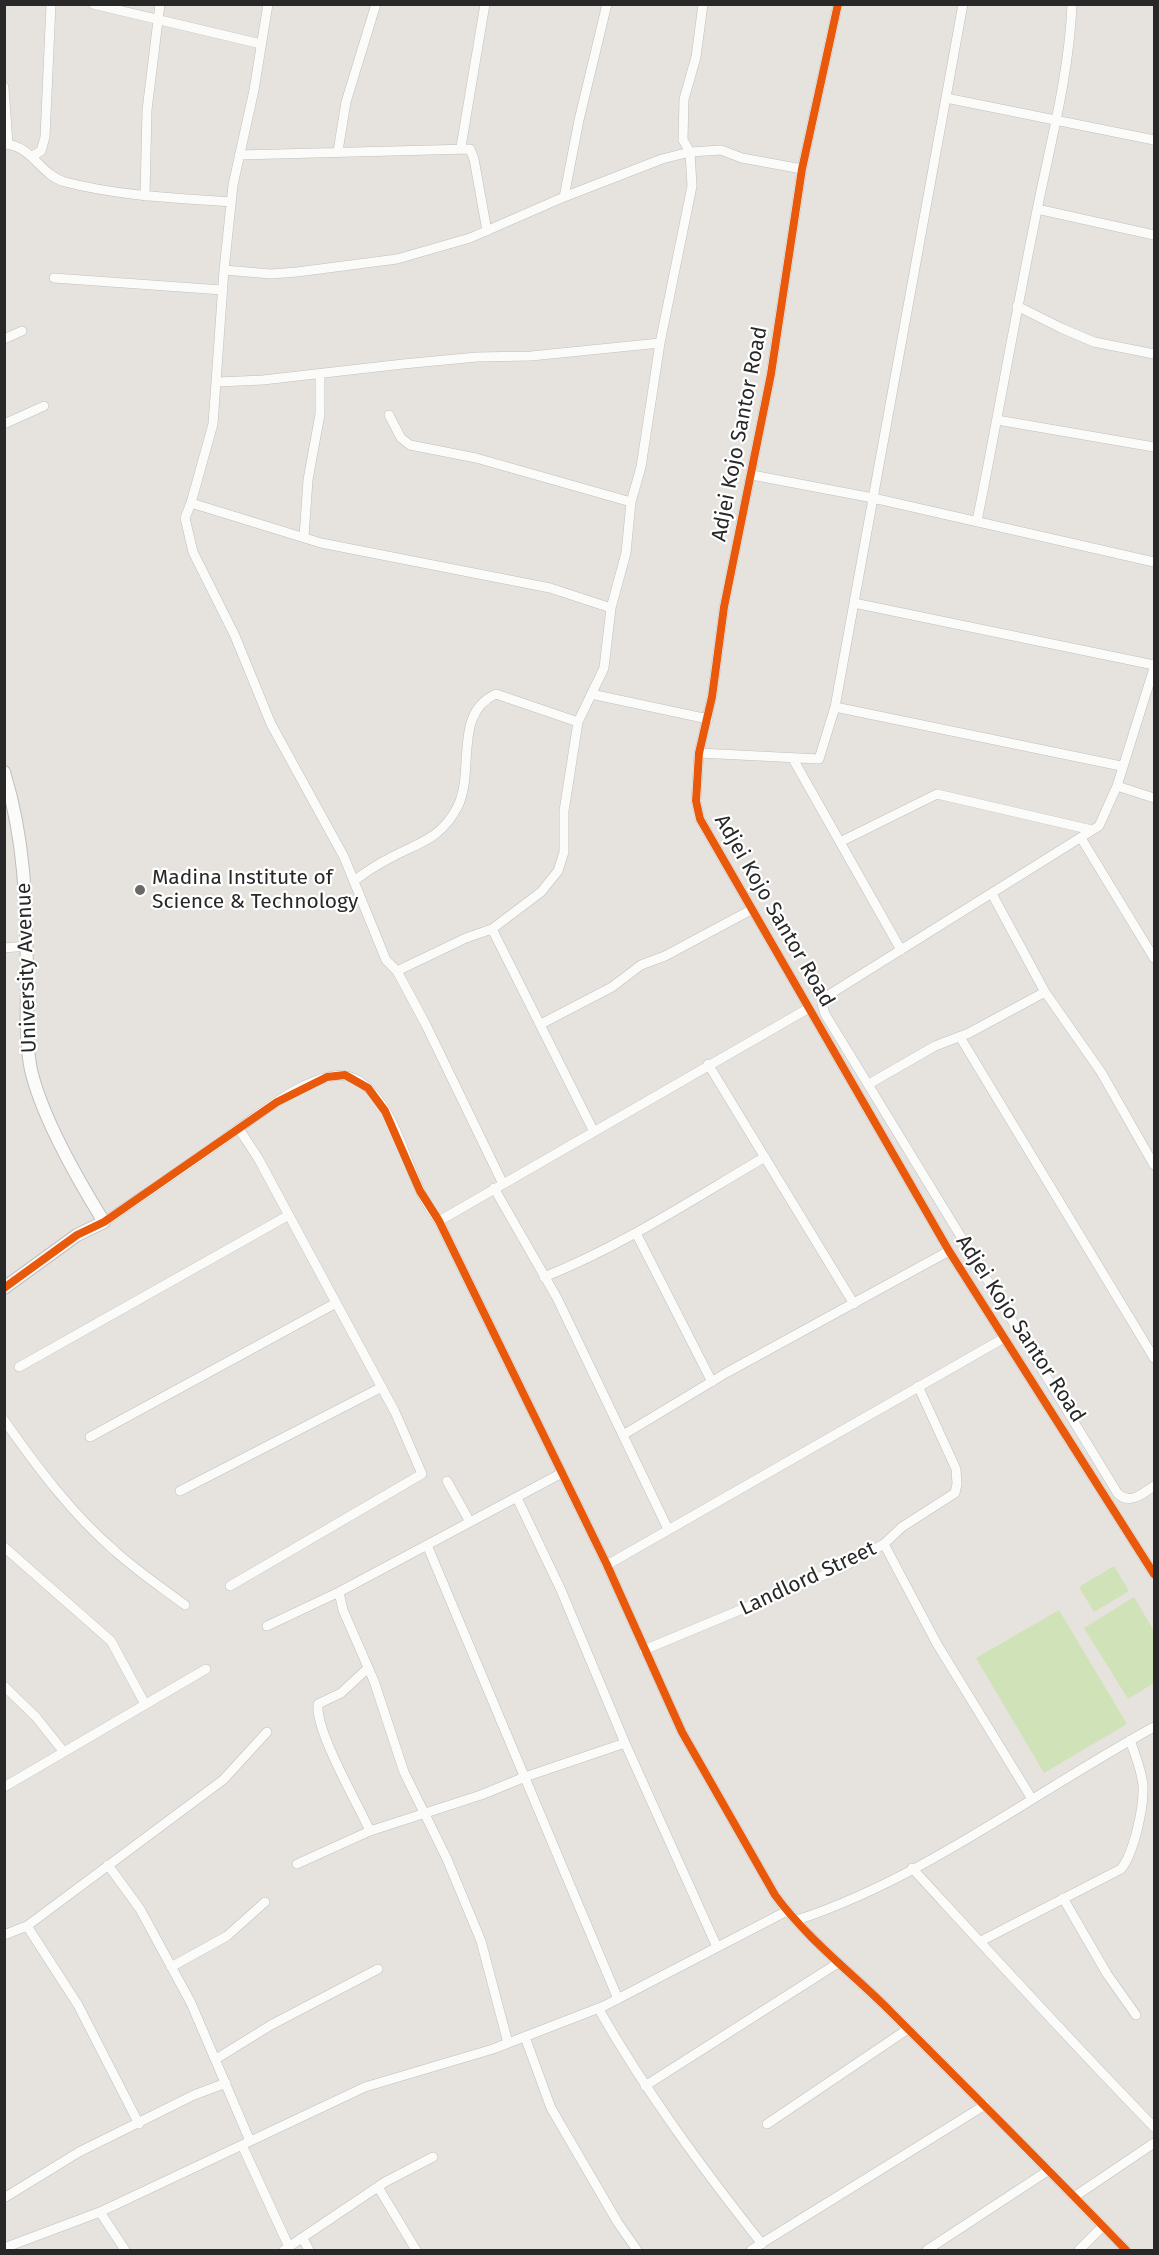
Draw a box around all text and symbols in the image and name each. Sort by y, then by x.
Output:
street label: Adjei Kojo Santor Road [707,324,773,544]
street label: Adjei Kojo Santor Road [709,810,839,1012]
place label: Madina Institute of Science & Technology [152,865,358,915]
street label: University Avenue [11,882,43,1054]
marker: Madina Institute of Science & Technology [133,883,147,897]
street label: Adjei Kojo Santor Road [950,1231,1090,1427]
street label: Landlord Street [736,1536,880,1622]

